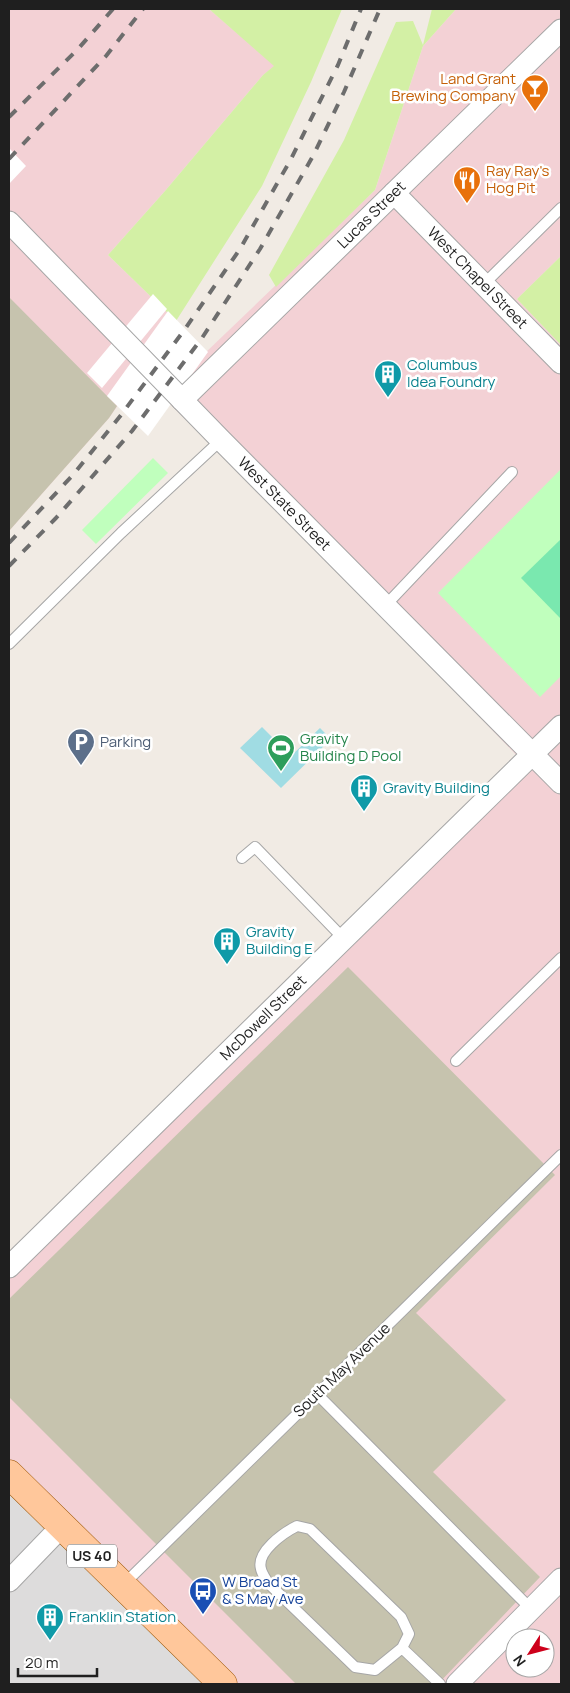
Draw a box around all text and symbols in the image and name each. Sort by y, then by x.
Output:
place label: Land Grant Brewing Company [391,68,516,106]
bar icon: Land Grant Brewing Company [520,73,550,112]
place label: Ray Ray's Hog Pit [486,160,550,198]
restaurant icon: Ray Ray's Hog Pit [452,165,482,204]
street label: Lucas Street [332,176,410,253]
street label: West Chapel Street [423,222,533,333]
place label: Columbus Idea Foundry [407,354,496,392]
building icon: Columbus Idea Foundry [373,359,403,398]
street label: West State Street [234,452,336,555]
parking icon: Parking [66,727,96,766]
place label: Gravity Building D Pool [300,728,402,766]
place label: Parking [100,731,151,752]
sports icon: Gravity Building D Pool [266,733,296,772]
building icon: Gravity Building [349,773,379,812]
place label: Gravity Building [383,777,490,798]
place label: Gravity Building E [246,921,313,959]
building icon: Gravity Building E [212,926,242,965]
street label: McDowell Street [215,970,311,1065]
street label: South May Avenue [288,1318,395,1422]
road number: US 40 [67,1544,117,1568]
place label: W Broad St & S May Ave [222,1571,304,1609]
bus stop icon: W Broad St & S May Ave [188,1576,218,1615]
building icon: Franklin Station [35,1602,65,1641]
place label: Franklin Station [69,1606,176,1627]
north arrow [505,1628,555,1678]
scale bar [18,1646,96,1678]
text: N [508,1651,530,1671]
text: 20 m [25,1652,58,1673]

